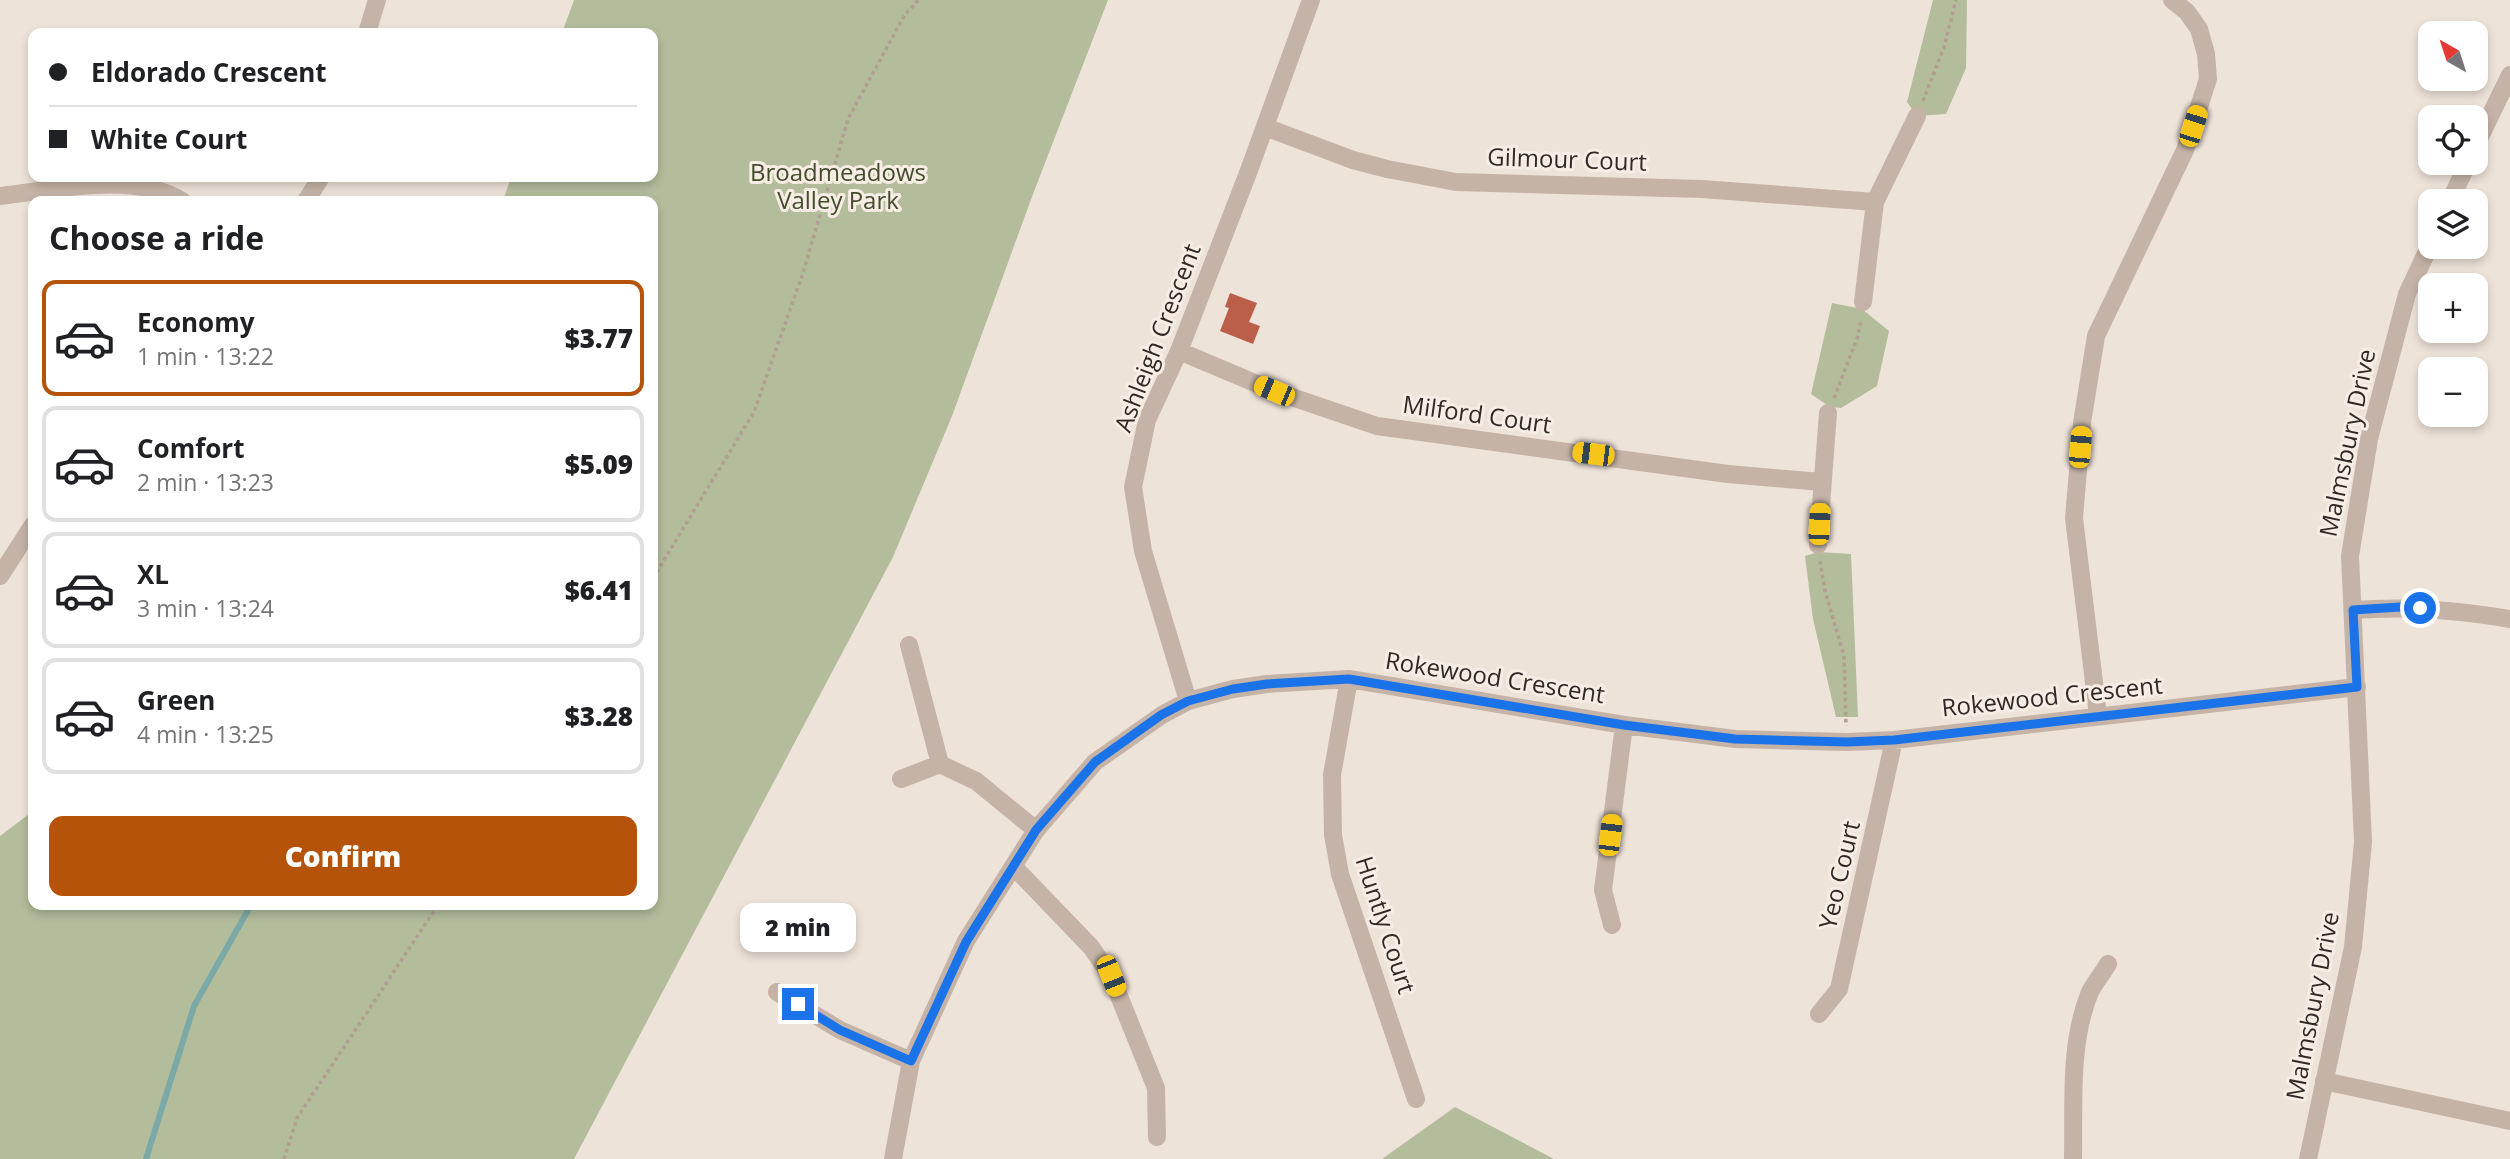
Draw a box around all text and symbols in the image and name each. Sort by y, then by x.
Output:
north arrow [2418,21,2488,91]
map controls [2418,21,2488,427]
text: Eldorado Crescent [91,54,327,90]
car [2177,103,2210,149]
button: locate [2418,105,2488,175]
text: White Court [91,121,247,157]
street label: Gilmour Court [1487,139,1647,178]
park label: Broadmeadows Valley Park [750,155,926,216]
button: layers [2418,189,2488,259]
text: Choose a ride [49,216,264,259]
street label: Ashleigh Crescent [1106,239,1208,436]
button: + [2418,273,2488,343]
text: Economy [137,304,255,340]
icon: car [53,307,116,370]
text: $3.77 [565,320,633,356]
text: 1 min · 13:22 [137,340,274,372]
street label: Malmsbury Drive [2311,346,2383,539]
button: − [2418,357,2488,427]
car [1251,373,1298,409]
street label: Milford Court [1401,387,1554,440]
car [2068,425,2093,469]
text: Comfort [137,430,244,466]
icon: car [53,433,116,496]
car [1571,441,1616,467]
text: $5.09 [565,446,633,482]
text: 2 min · 13:23 [137,466,274,498]
car [1808,502,1831,546]
text: XL [137,556,169,592]
icon: car [53,559,116,622]
text: $6.41 [565,572,633,608]
text: 3 min · 13:24 [137,592,274,624]
route start [2404,592,2436,624]
street label: Rokewood Crescent [1383,643,1607,710]
street label: Rokewood Crescent [1940,668,2164,724]
text: Green [137,682,215,718]
icon: car [53,685,116,748]
text: $3.28 [565,698,633,734]
text: 4 min · 13:25 [137,718,274,750]
car [1598,813,1623,857]
button: Confirm [49,816,637,896]
street label: Yeo Court [1810,817,1867,932]
street label: Huntly Court [1349,852,1424,997]
callout: 2 min [740,902,856,951]
street label: Malmsbury Drive [2277,909,2346,1103]
text: 2 min [765,911,831,943]
car [1094,953,1129,999]
route end [782,988,814,1020]

